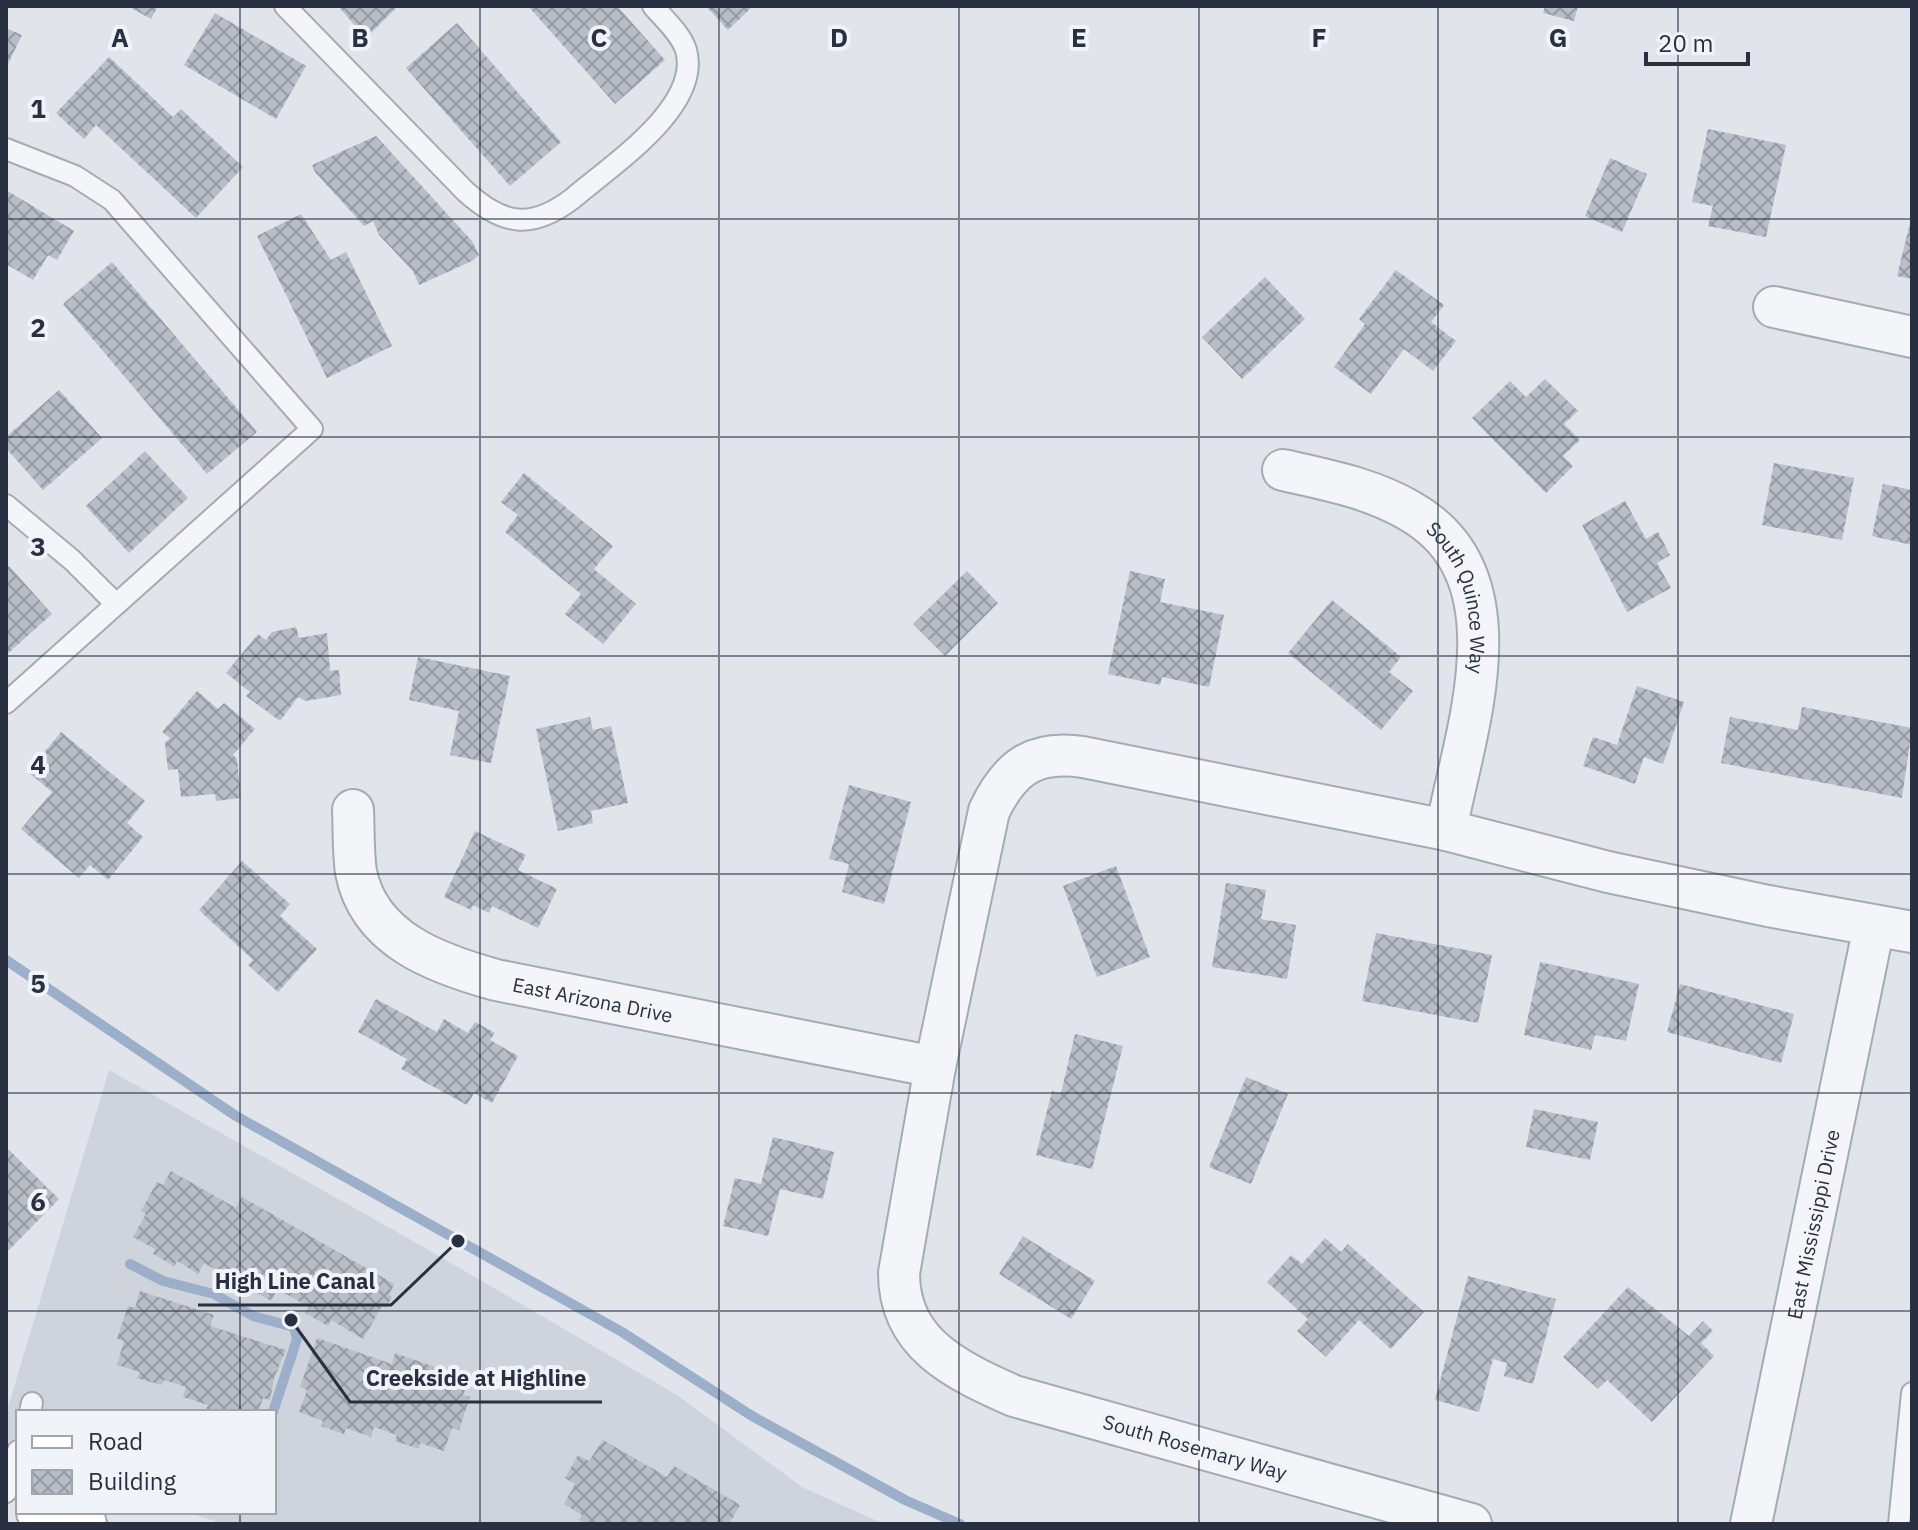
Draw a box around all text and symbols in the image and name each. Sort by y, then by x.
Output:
scale bar [1646,16,1748,66]
text: A [111,20,129,54]
text: B [351,20,369,54]
text: C [591,20,608,54]
text: D [830,20,848,54]
text: E [1071,20,1087,54]
text: F [1311,20,1327,54]
text: G [1549,20,1567,54]
text: 20 m [1658,27,1713,59]
text: 1 [30,91,46,125]
text: 2 [30,310,46,344]
street label: South Quince Way [1421,515,1492,675]
text: 3 [30,529,46,563]
text: 4 [30,747,46,781]
text: 5 [30,966,46,1000]
street label: East Arizona Drive [511,970,675,1028]
street label: East Mississippi Drive [1780,1127,1845,1322]
text: 6 [30,1184,46,1218]
callout: High Line Canal [198,1259,391,1305]
text: High Line Canal [215,1266,376,1295]
callout: Creekside at Highline [350,1356,602,1402]
text: Creekside at Highline [366,1363,586,1392]
street label: South Rosemary Way [1100,1408,1290,1486]
legend [16,1410,276,1514]
text: Road [88,1425,143,1457]
text: Building [88,1465,176,1497]

